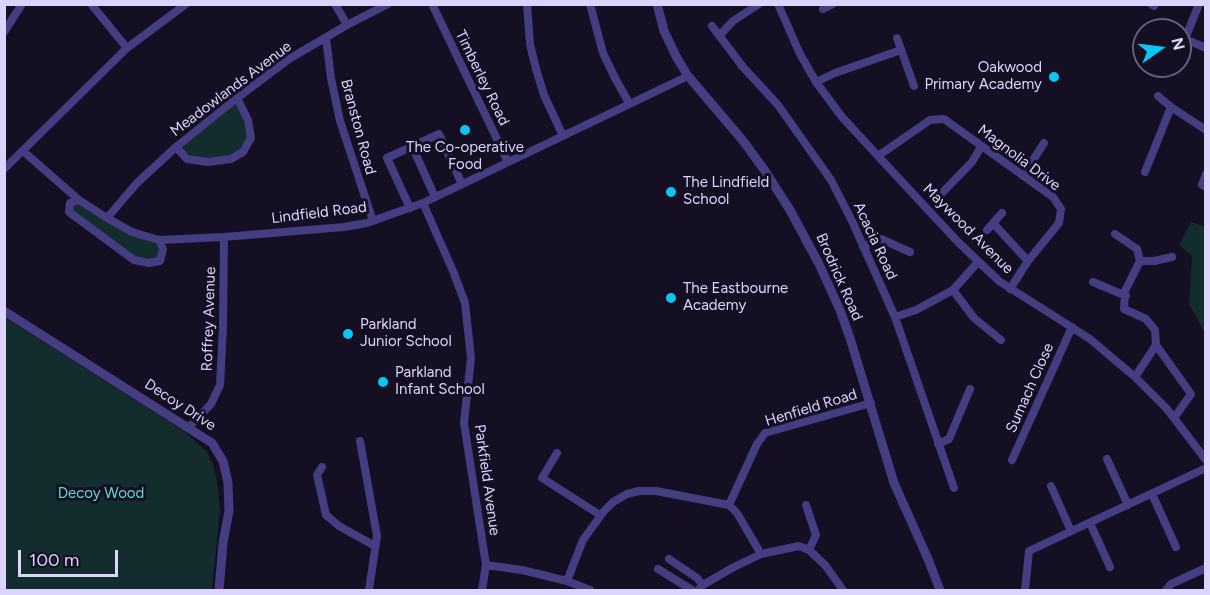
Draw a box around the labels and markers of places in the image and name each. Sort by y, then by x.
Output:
place label: Oakwood Primary Academy [924,59,1042,94]
marker: Oakwood Primary Academy [1047,70,1061,84]
marker: The Co-operative Food [458,123,472,137]
place label: The Co-operative Food [406,139,524,174]
place label: The Lindfield School [683,174,769,209]
marker: The Lindfield School [664,185,678,199]
place label: The Eastbourne Academy [683,280,788,315]
marker: The Eastbourne Academy [664,291,678,305]
place label: Parkland Junior School [360,316,452,351]
marker: Parkland Junior School [341,327,355,341]
place label: Parkland Infant School [395,364,485,399]
marker: Parkland Infant School [376,375,390,389]

